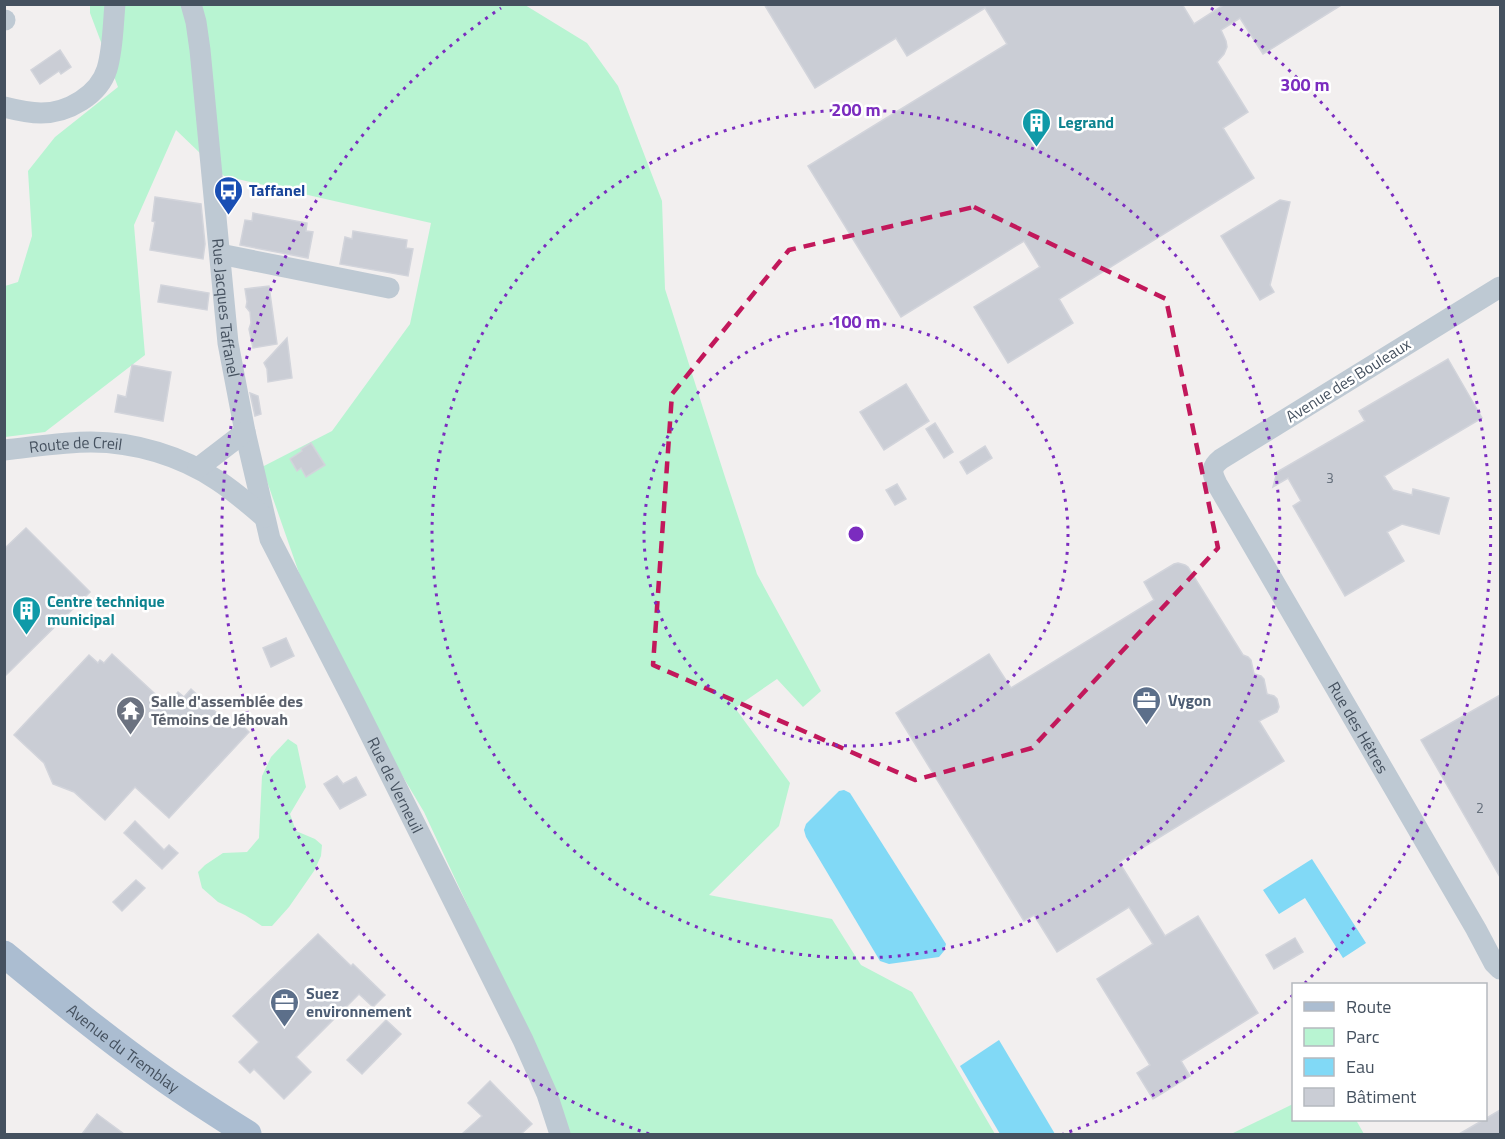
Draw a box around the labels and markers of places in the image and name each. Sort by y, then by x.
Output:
building icon: Legrand [1021,106,1053,148]
place label: Legrand [1058,110,1114,134]
bus stop icon: Taffanel [212,174,244,216]
place label: Taffanel [249,178,305,202]
centre of rings [846,524,866,544]
place label: Centre technique municipal [47,589,165,631]
building icon: Centre technique municipal [10,594,42,636]
office icon: Vygon [1131,684,1163,726]
place label: Vygon [1168,688,1211,712]
place label: Salle d'assemblée des Témoins de Jéhovah [151,689,303,731]
temple icon: Salle d'assemblée des Témoins de Jéhovah [114,694,146,736]
place label: Suez environnement [306,981,412,1023]
office icon: Suez environnement [269,986,301,1028]

